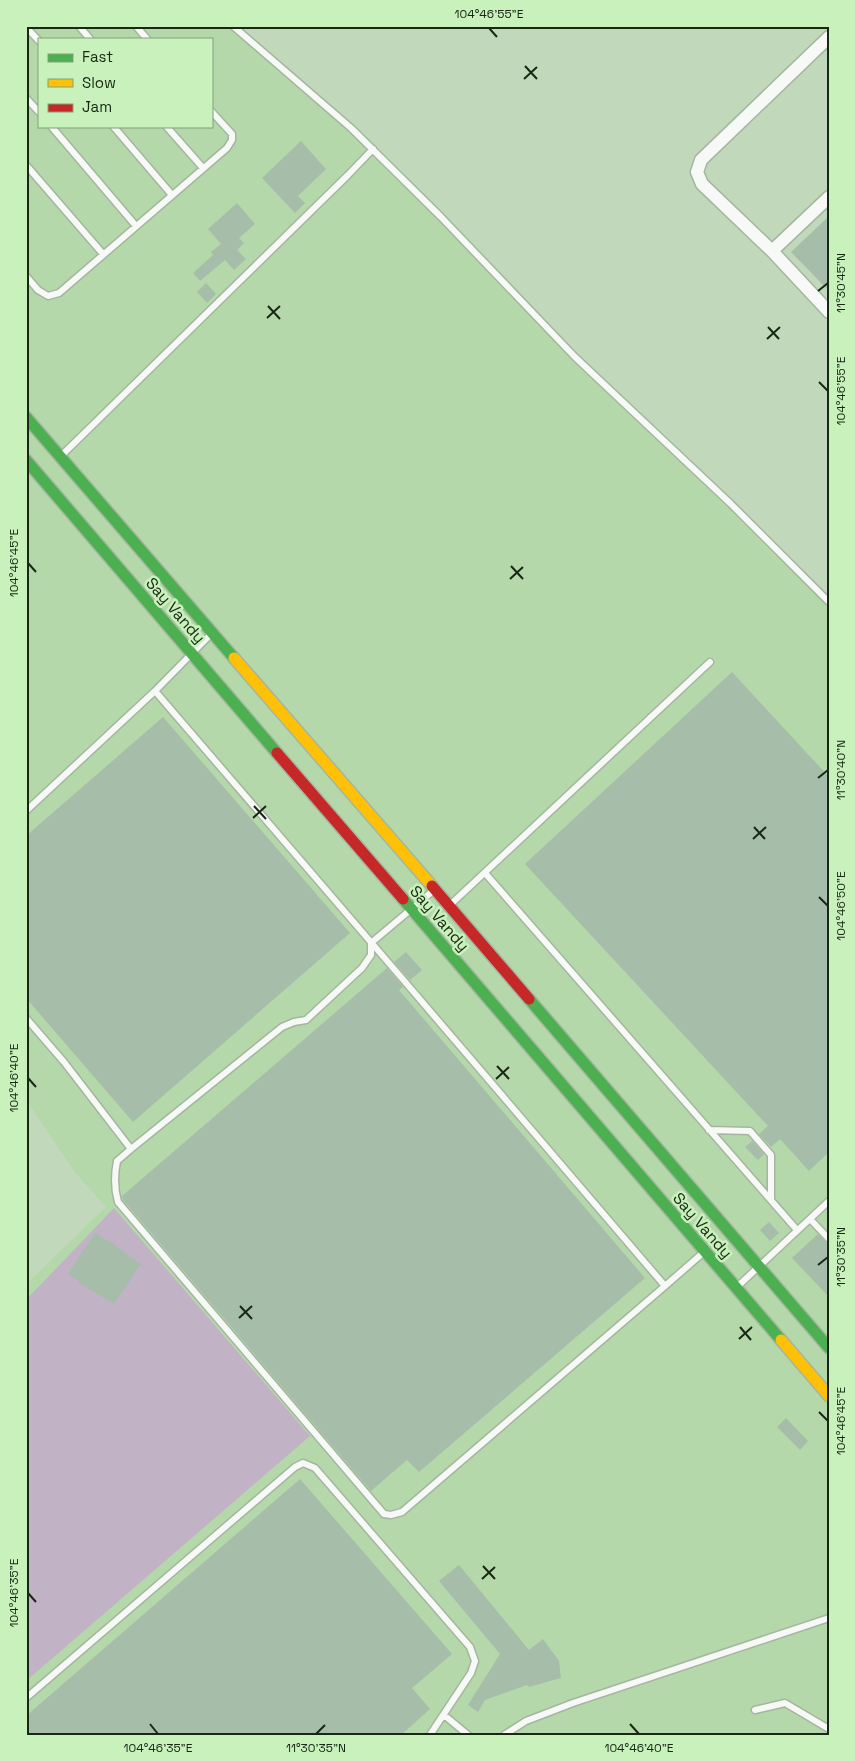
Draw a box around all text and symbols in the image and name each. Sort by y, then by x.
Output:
text: 104°46'55"E [455,6,524,22]
legend [38,38,212,128]
text: Fast [82,47,113,66]
text: Slow [82,73,116,92]
text: Jam [82,97,112,116]
text: 11°30'45"N [833,253,849,313]
text: 104°46'55"E [833,356,849,425]
text: 104°46'45"E [6,528,22,597]
street label: Say Vandy [141,573,210,648]
text: 11°30'40"N [833,740,849,800]
text: 104°46'50"E [833,871,849,941]
street label: Say Vandy [405,881,474,956]
text: 104°46'40"E [6,1043,22,1113]
street label: Say Vandy [668,1188,737,1263]
text: 11°30'35"N [833,1227,849,1287]
text: 104°46'45"E [833,1386,849,1455]
text: 104°46'35"E [6,1558,22,1627]
text: 104°46'35"E [124,1740,193,1756]
text: 11°30'35"N [286,1740,346,1756]
text: 104°46'40"E [604,1740,674,1756]

